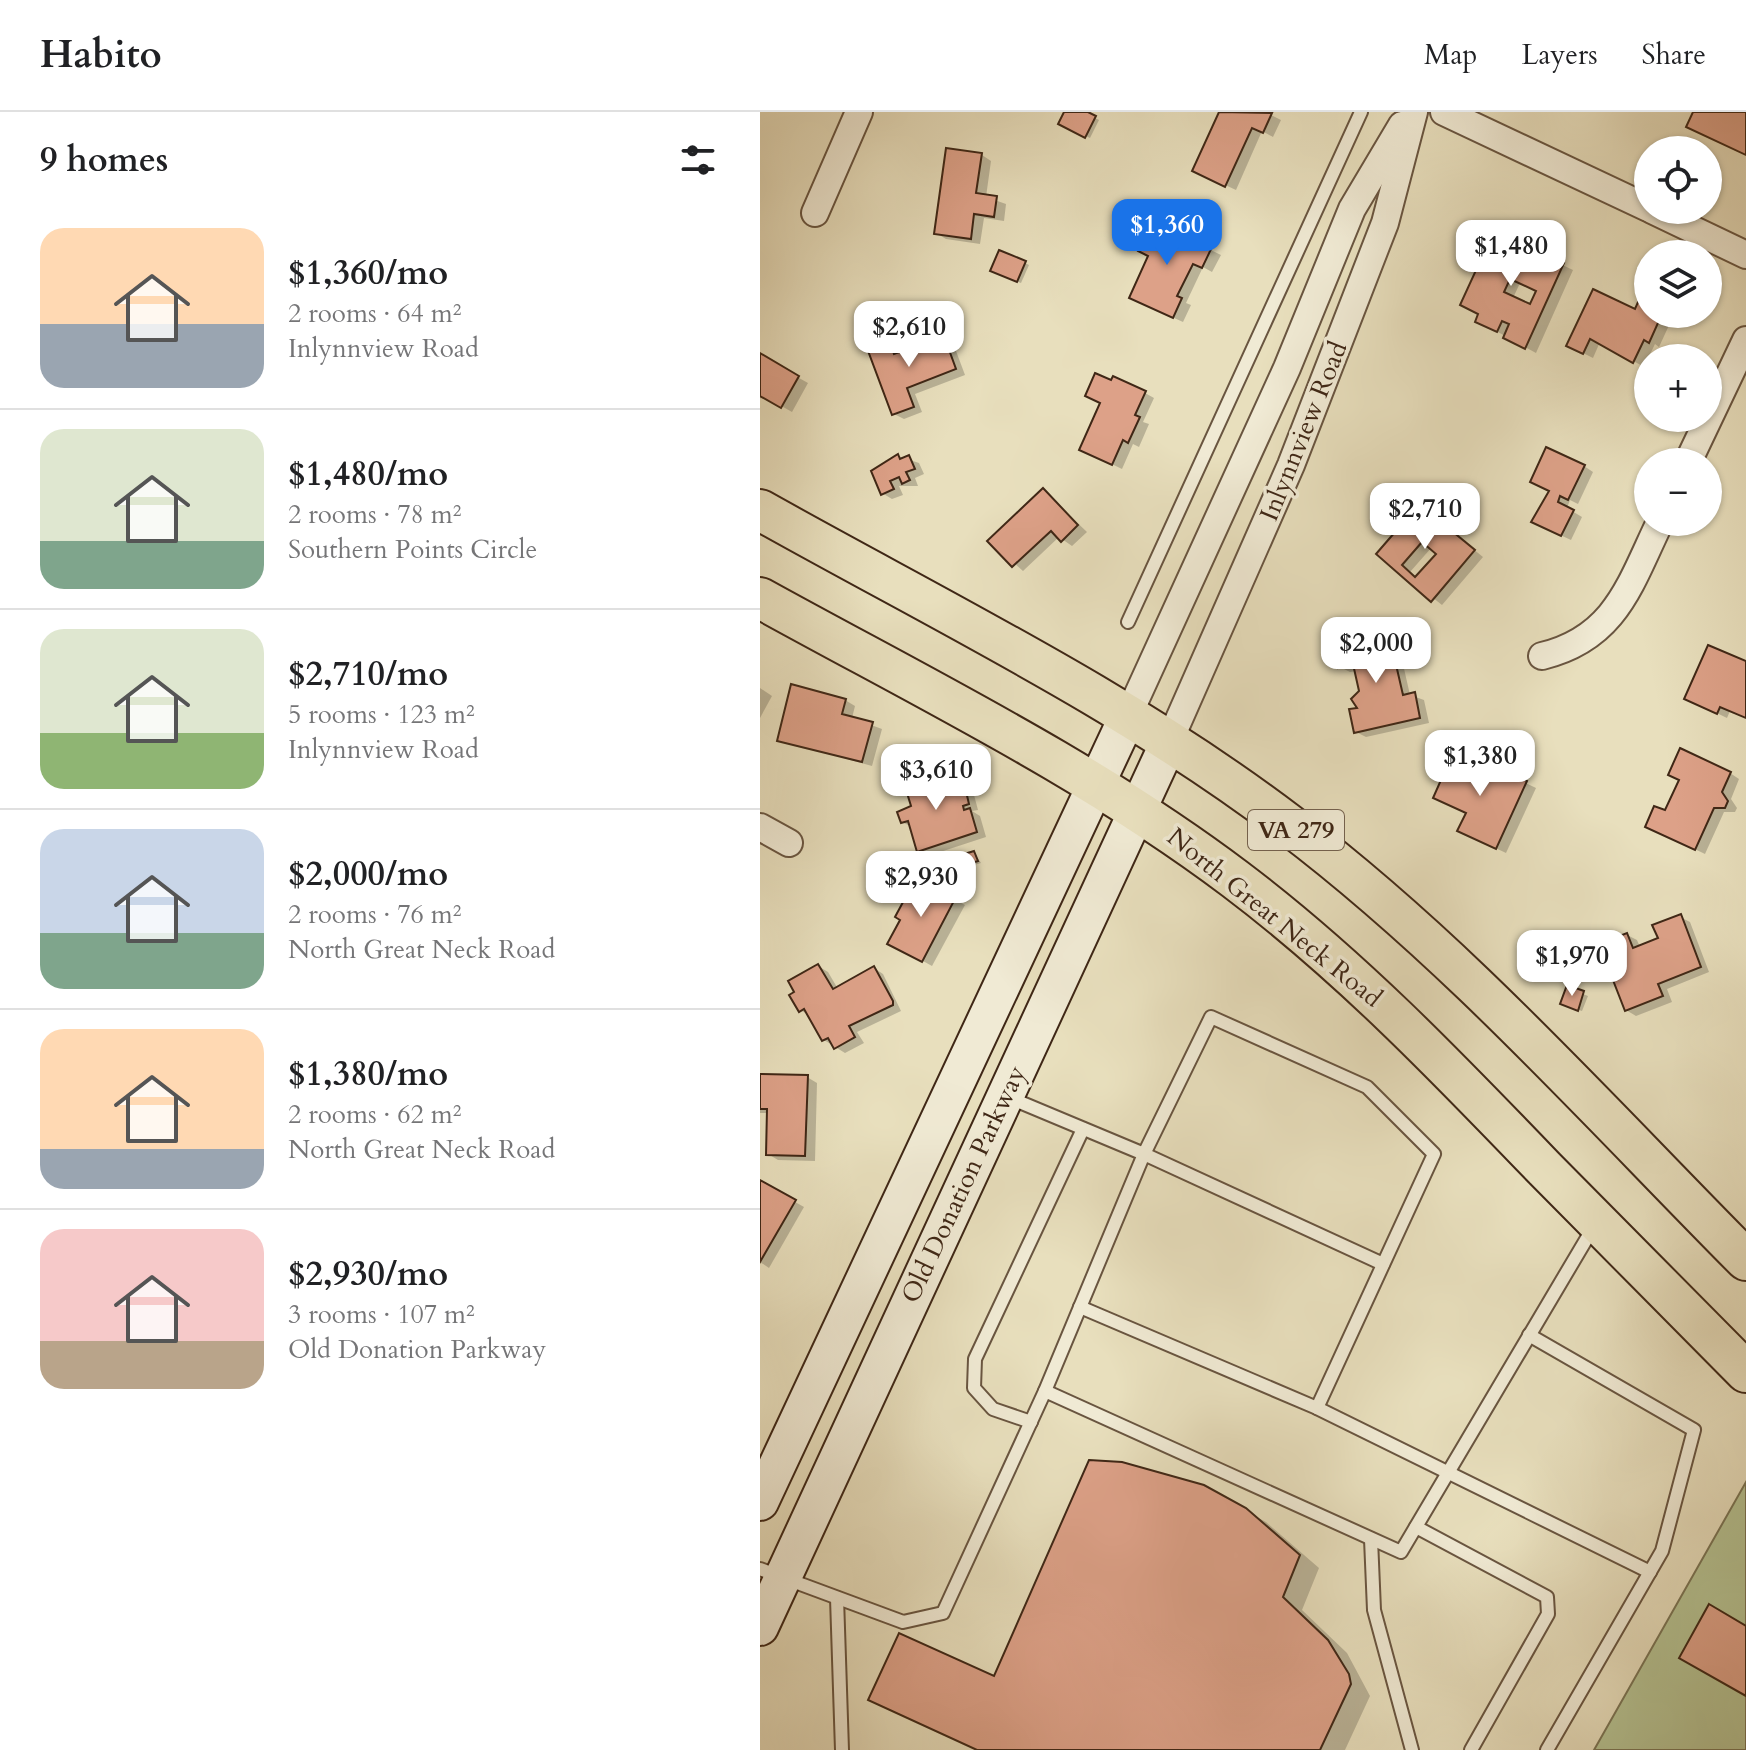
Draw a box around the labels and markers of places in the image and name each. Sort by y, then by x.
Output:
pin: $1,360 [1102,199,1232,267]
pin: $1,480 [1446,220,1576,288]
pin: $2,610 [844,301,974,369]
pin: $2,710 [1360,483,1490,551]
pin: $2,000 [1311,617,1441,685]
pin: $1,380 [1415,730,1545,798]
pin: $3,610 [871,744,1001,812]
pin: $2,930 [856,851,986,919]
pin: $1,970 [1507,930,1637,998]

